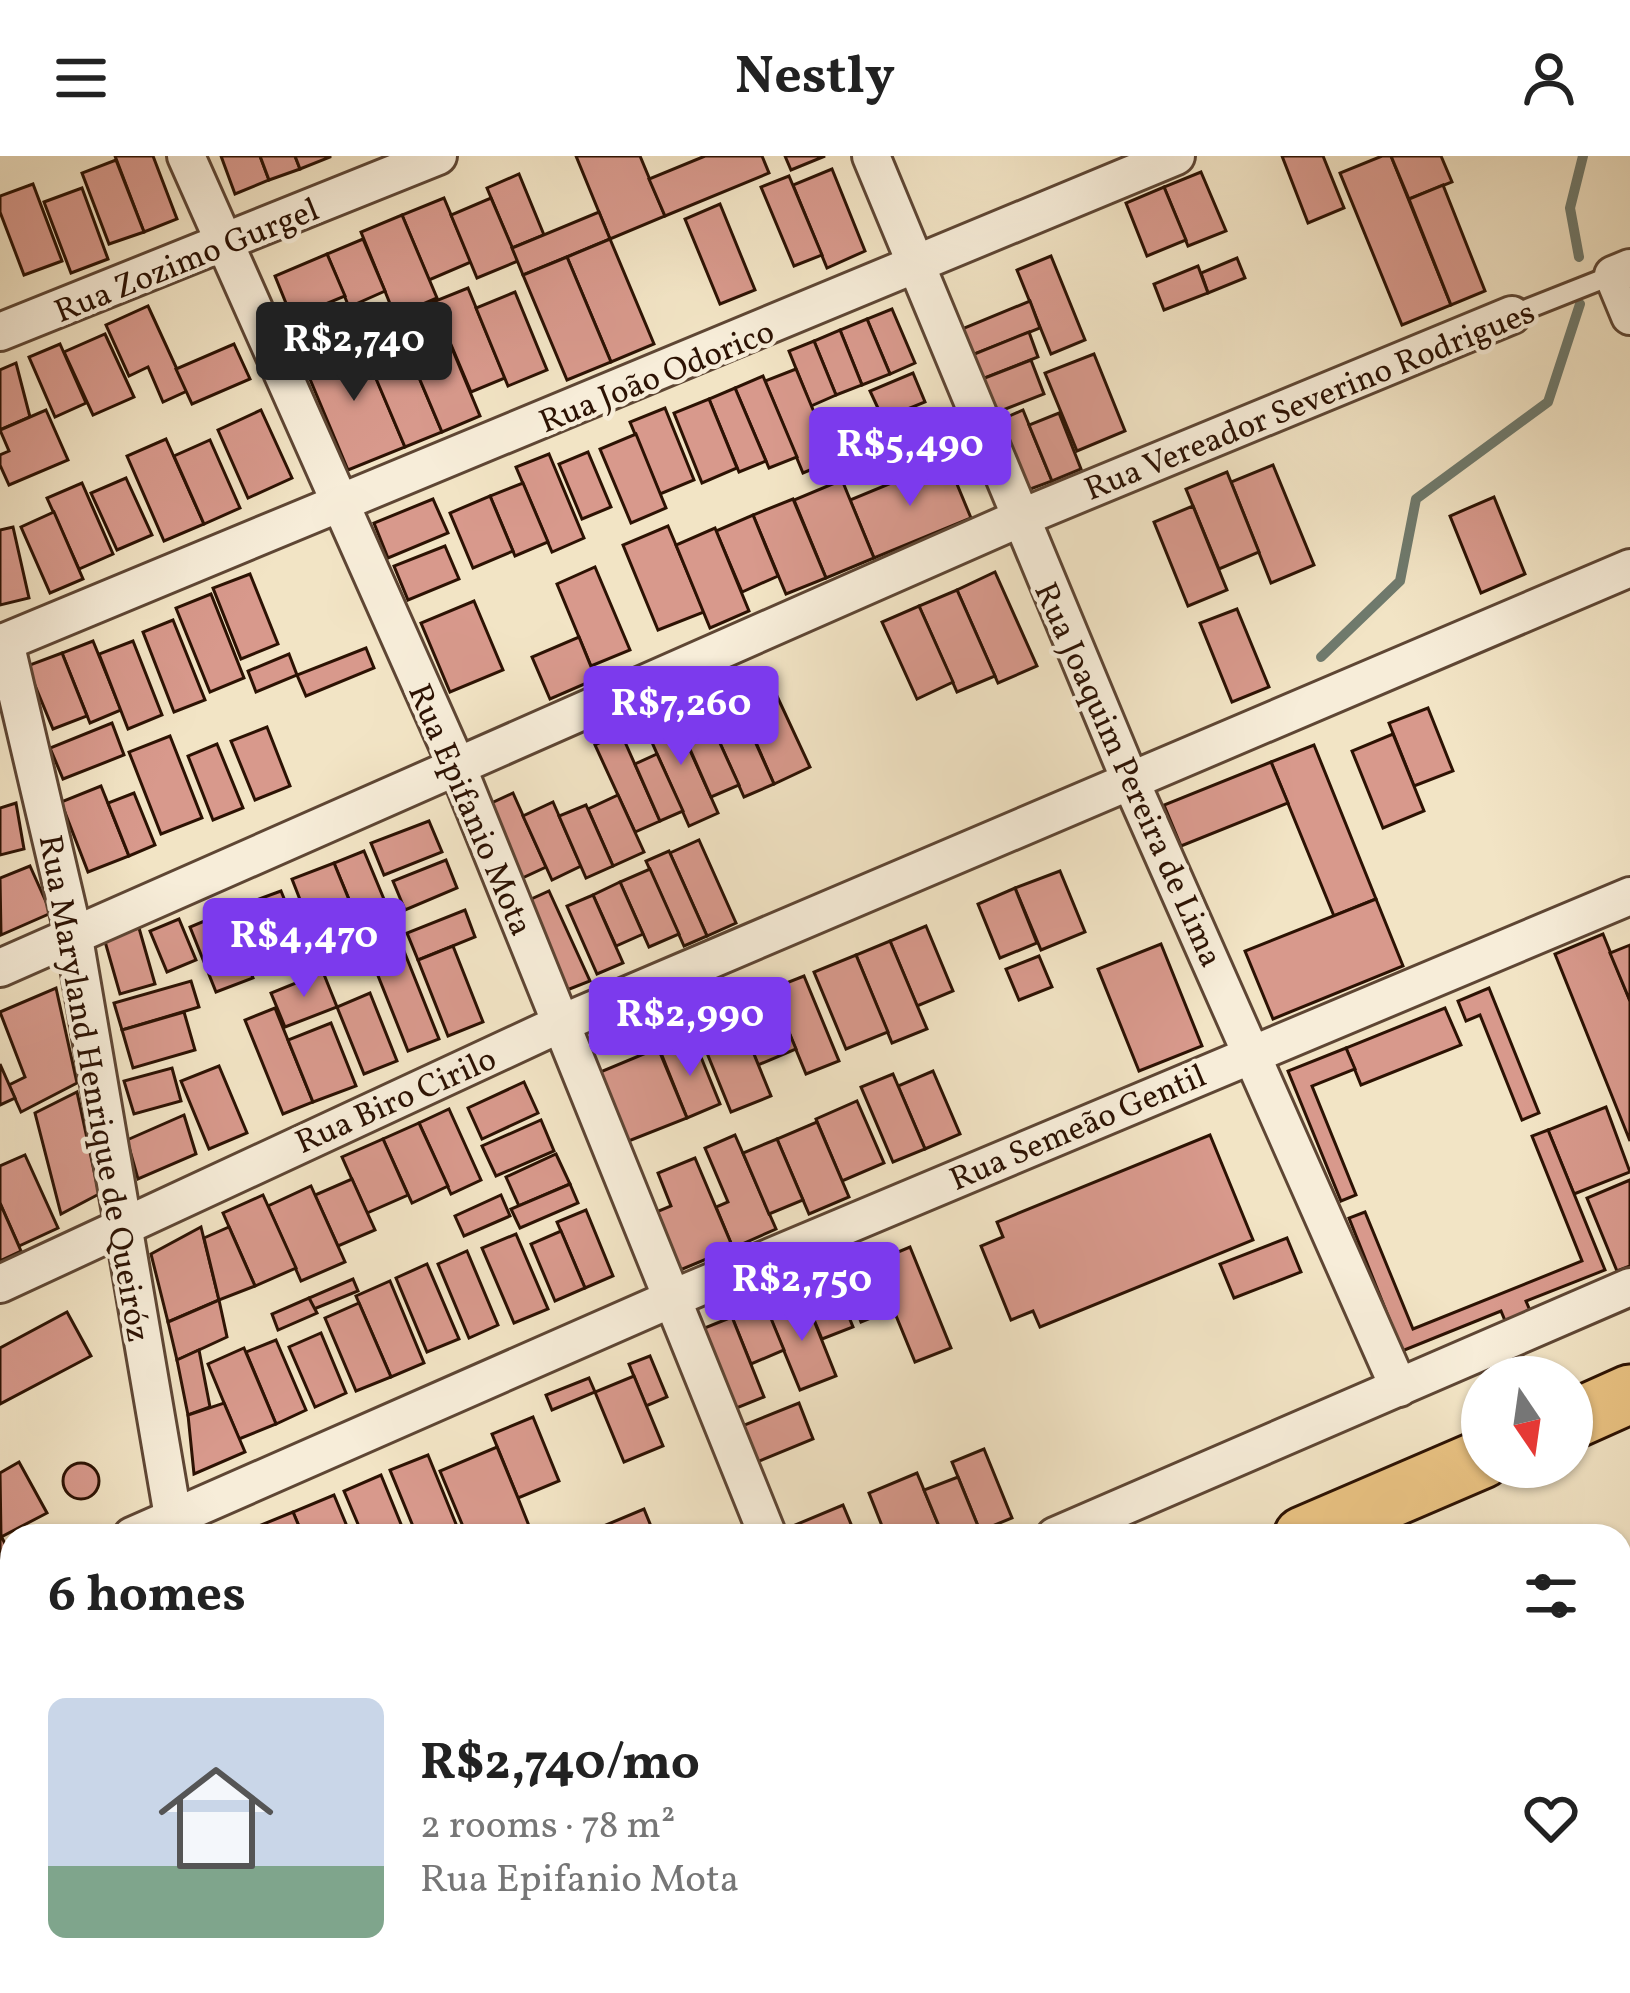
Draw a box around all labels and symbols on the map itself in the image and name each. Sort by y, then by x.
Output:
street label: Rua Zozimo Gurgel [48,189,327,337]
street label: Rua Vereador Severino Rodrigues [1079,291,1542,514]
pin: R$2,740 [243,302,465,404]
street label: Rua João Odorico [533,311,782,447]
pin: R$5,490 [799,407,1021,509]
street label: Rua Joaquim Pereira de Lima [1021,576,1232,975]
pin: R$7,260 [570,666,792,768]
street label: Rua Epifanio Mota [394,677,542,944]
street label: Rua Maryland Henrique de Queiróz [25,832,159,1346]
pin: R$4,470 [193,898,415,1000]
pin: R$2,990 [579,977,801,1079]
street label: Rua Biro Cirilo [289,1038,504,1167]
street label: Rua Semeão Gentil [943,1055,1214,1204]
pin: R$2,750 [691,1242,913,1344]
north arrow [1461,1356,1593,1488]

